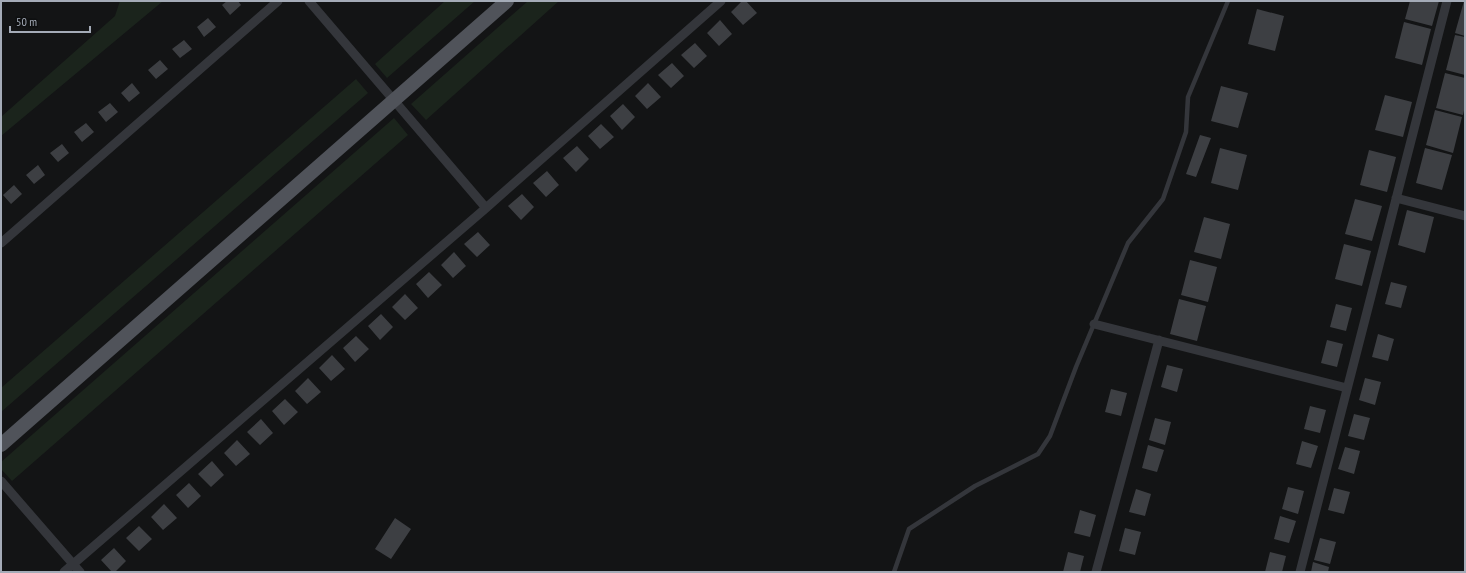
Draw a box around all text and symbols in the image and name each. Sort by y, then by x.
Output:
scale bar [10,8,90,34]
text: 50 m [16,14,37,29]

